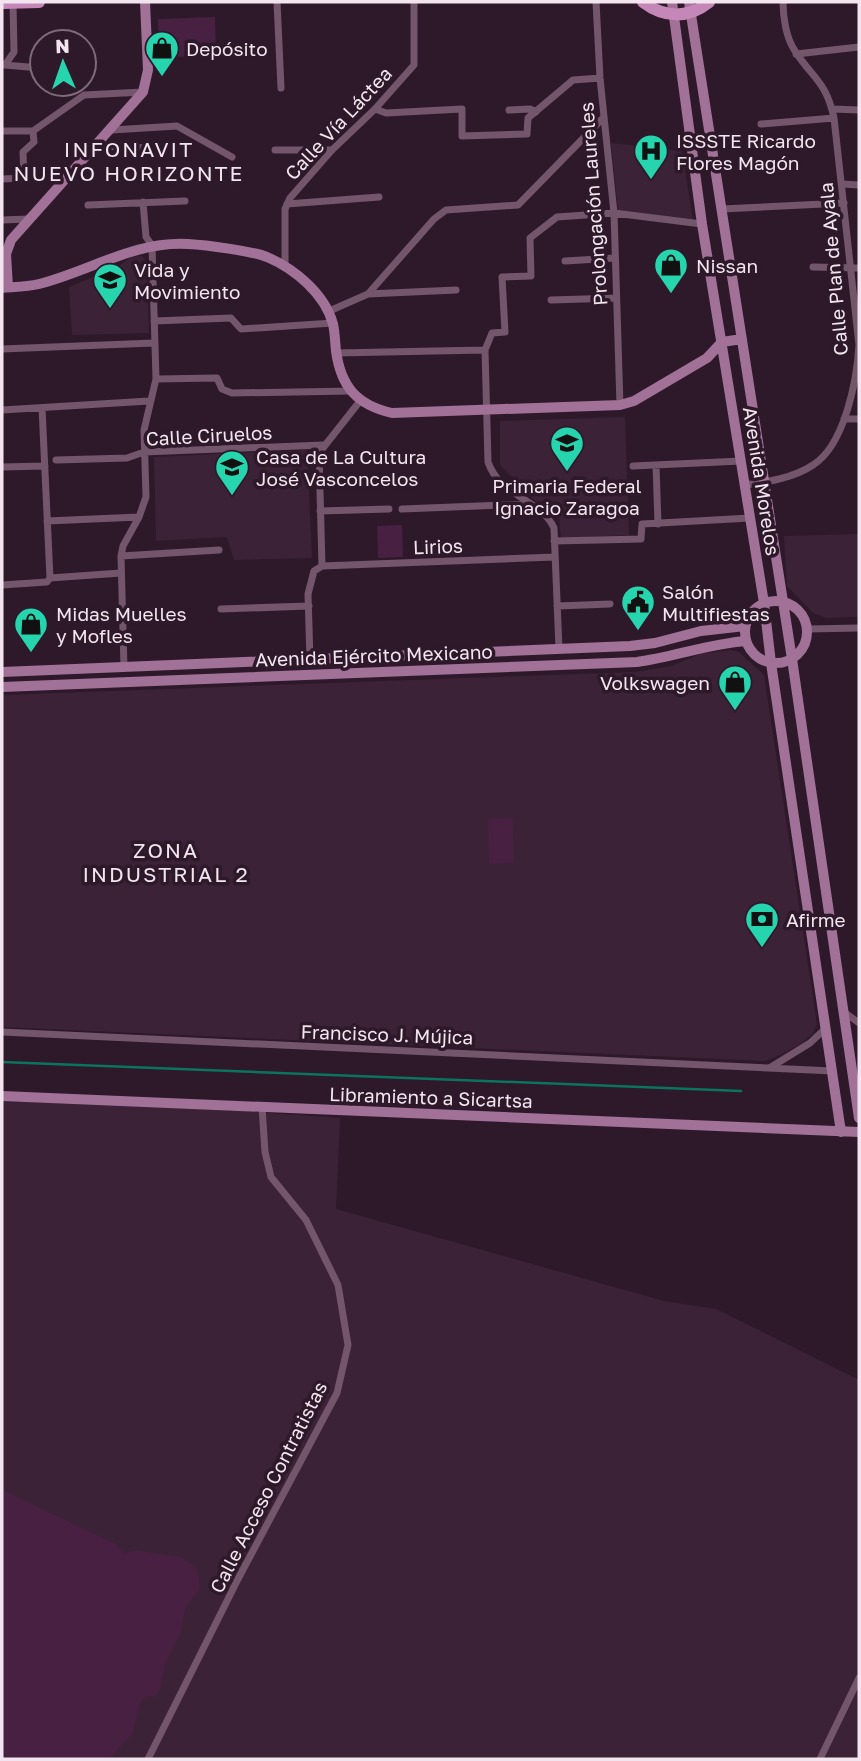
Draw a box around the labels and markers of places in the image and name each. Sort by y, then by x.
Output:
shop icon: Depósito [143,29,181,78]
place label: Depósito [186,37,268,60]
place label: ISSSTE Ricardo Flores Magón [676,129,816,174]
hospital icon: ISSSTE Ricardo Flores Magón [632,132,670,181]
shop icon: Nissan [652,246,690,295]
place label: Nissan [696,254,758,277]
place label: Vida y Movimiento [134,258,241,303]
school or university icon: Vida y Movimiento [91,261,129,310]
school or university icon: Primaria Federal Ignacio Zaragoa [548,424,586,473]
place label: Casa de La Cultura José Vasconcelos [256,445,426,490]
school or university icon: Casa de La Cultura José Vasconcelos [213,448,251,497]
place label: Primaria Federal Ignacio Zaragoa [492,474,642,519]
place label: Salón Multifiestas [662,580,770,625]
public building icon: Salón Multifiestas [619,583,657,632]
place label: Midas Muelles y Mofles [56,602,187,647]
shop icon: Midas Muelles y Mofles [12,605,50,654]
shop icon: Volkswagen [716,663,754,712]
place label: Volkswagen [600,671,710,694]
bank icon: Afirme [743,900,781,949]
place label: Afirme [786,908,846,931]

